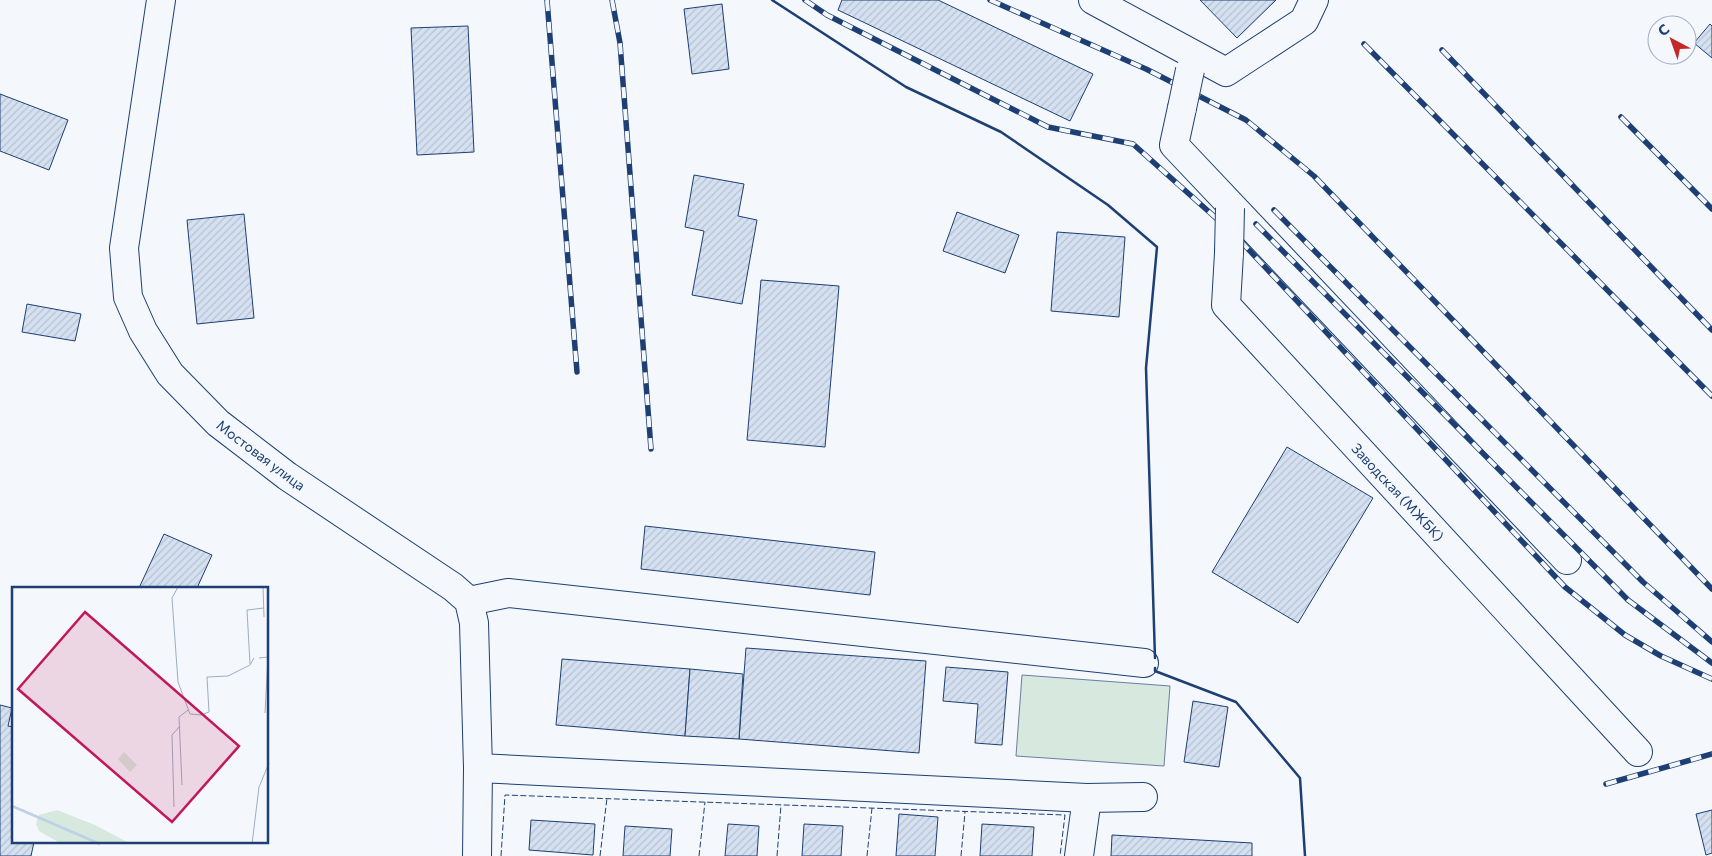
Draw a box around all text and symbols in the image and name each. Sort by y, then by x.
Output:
north arrow [1647,15,1697,65]
text: С [1654,20,1672,39]
street label: Мостовая улица [213,416,309,494]
street label: Заводская (МЖБК) [1348,440,1448,544]
inset map [12,587,269,844]

